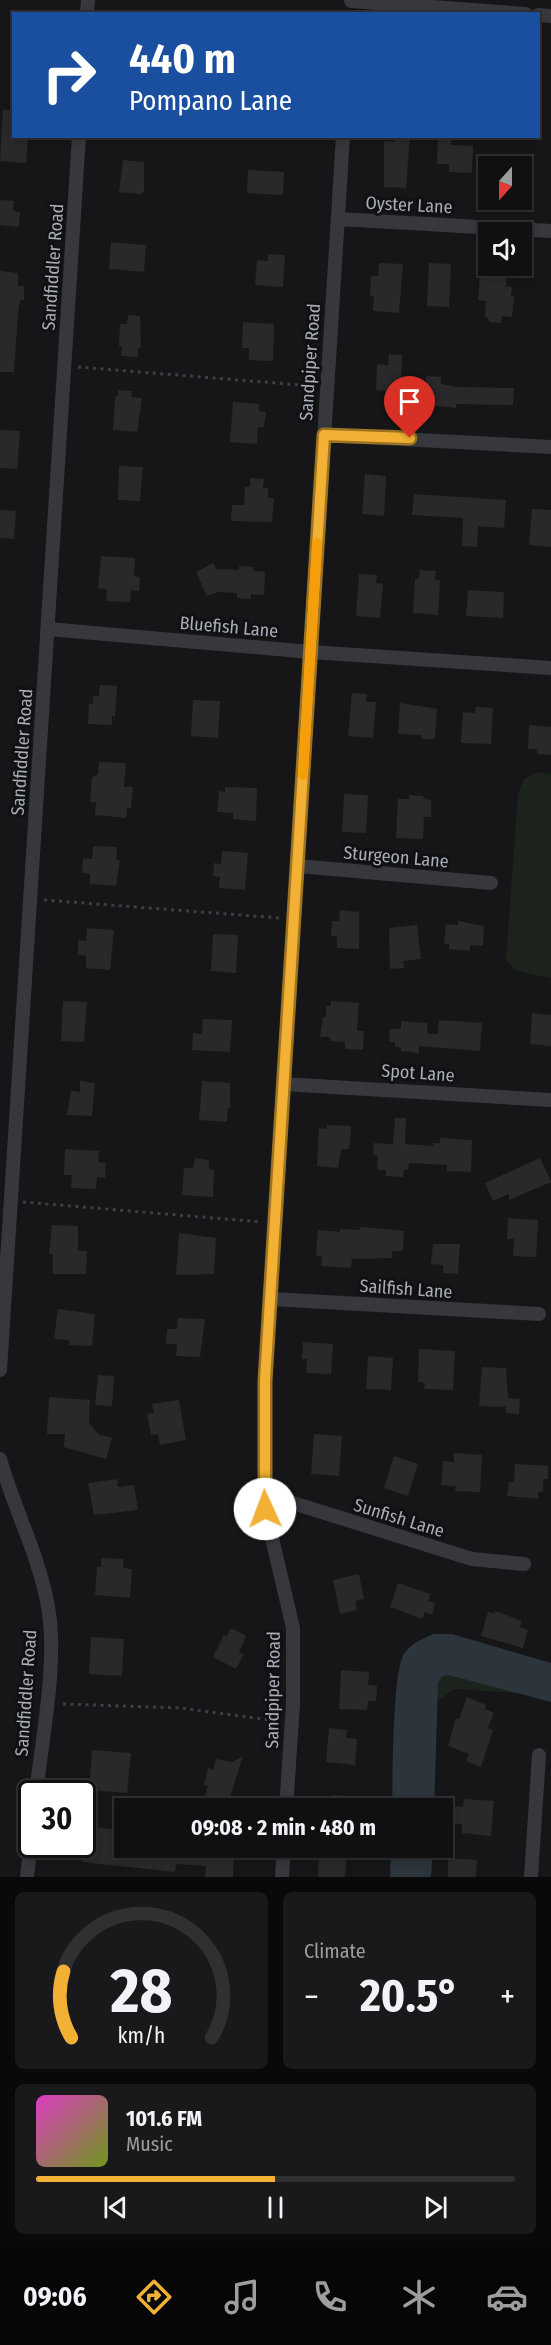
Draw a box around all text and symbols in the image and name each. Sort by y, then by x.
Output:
text: 440 m [129,34,236,84]
icon: right [30,36,108,114]
text: Pompano Lane [129,85,292,117]
north arrow [478,156,532,210]
map controls [478,156,532,276]
street label: Oyster Lane [365,192,453,218]
street label: Sandfiddler Road [38,203,68,331]
button: sound [478,222,532,276]
street label: Sandpiper Road [295,303,325,421]
pin [384,376,435,438]
icon: arrive [393,385,426,418]
street label: Bluefish Lane [179,612,279,642]
street label: Sandfiddler Road [7,688,37,816]
street label: Sturgeon Lane [342,841,450,873]
street label: Spot Lane [381,1059,455,1087]
street label: Sailfish Lane [359,1275,453,1303]
position arrow [233,1477,297,1541]
street label: Sunfish Lane [351,1494,447,1542]
street label: Sandfiddler Road [11,1629,41,1757]
street label: Sandpiper Road [261,1631,285,1749]
speed limit sign: 30 [18,1780,96,1858]
text: 09:08 · 2 min · 480 m [191,1814,376,1841]
text: Climate [304,1939,366,1963]
text: 28 [110,1954,172,2029]
text: 20.5° [360,1969,459,2023]
text: − [304,1977,319,2017]
text: + [500,1977,515,2017]
text: km/h [118,2023,165,2049]
text: 101.6 FM [126,2105,202,2132]
text: Music [126,2132,173,2156]
icon: previous [99,2191,132,2224]
icon: pause [259,2191,292,2224]
icon: next [419,2191,452,2224]
icon: directions [133,2276,175,2318]
icon: music [221,2276,263,2318]
icon: phone [309,2276,351,2318]
icon: climate [398,2276,440,2318]
icon: car [486,2276,528,2318]
text: 09:06 [23,2281,87,2313]

